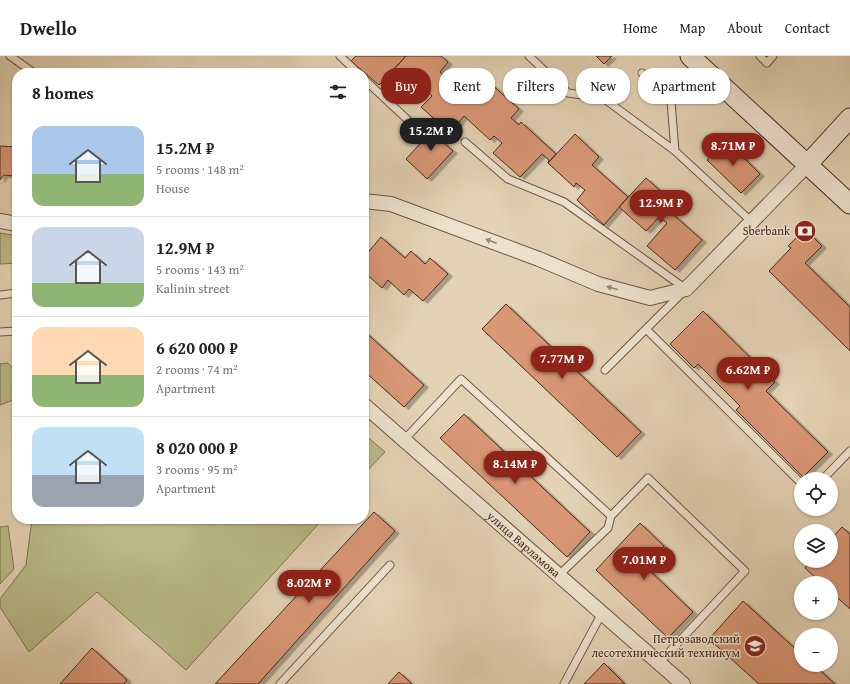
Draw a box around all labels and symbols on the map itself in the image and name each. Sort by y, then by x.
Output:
pin: 15.2M ₽ [394,118,468,152]
pin: 8.71M ₽ [696,133,770,167]
pin: 12.9M ₽ [624,190,698,224]
bank icon: Sberbank [792,218,818,244]
place label: Sberbank [743,222,791,239]
one-way arrow [484,238,496,244]
one-way arrow [606,285,618,291]
pin: 7.77M ₽ [525,346,599,380]
pin: 6.62M ₽ [711,357,785,391]
pin: 8.14M ₽ [478,451,552,485]
street label: улица Варламова [483,507,565,581]
pin: 7.01M ₽ [607,547,681,581]
pin: 8.02M ₽ [272,570,346,604]
place label: Петрозаводский лесотехнический техникум [592,630,740,661]
school or university icon: Петрозаводский лесотехнический техникум [742,633,768,659]

